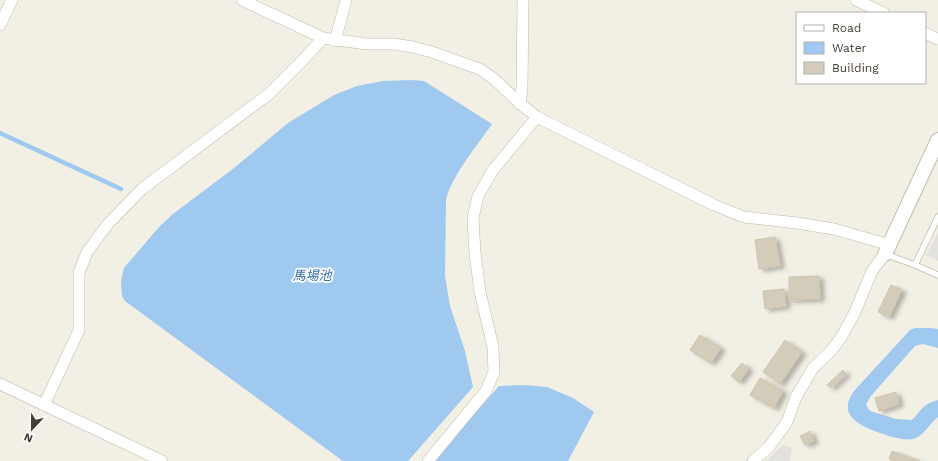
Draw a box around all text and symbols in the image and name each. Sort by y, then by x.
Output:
legend [796,12,926,84]
text: Road [832,21,861,35]
text: Water [832,41,867,55]
text: Building [832,61,879,75]
water label: 馬場池 [292,268,333,283]
north arrow [12,409,52,449]
text: N [22,430,35,445]

